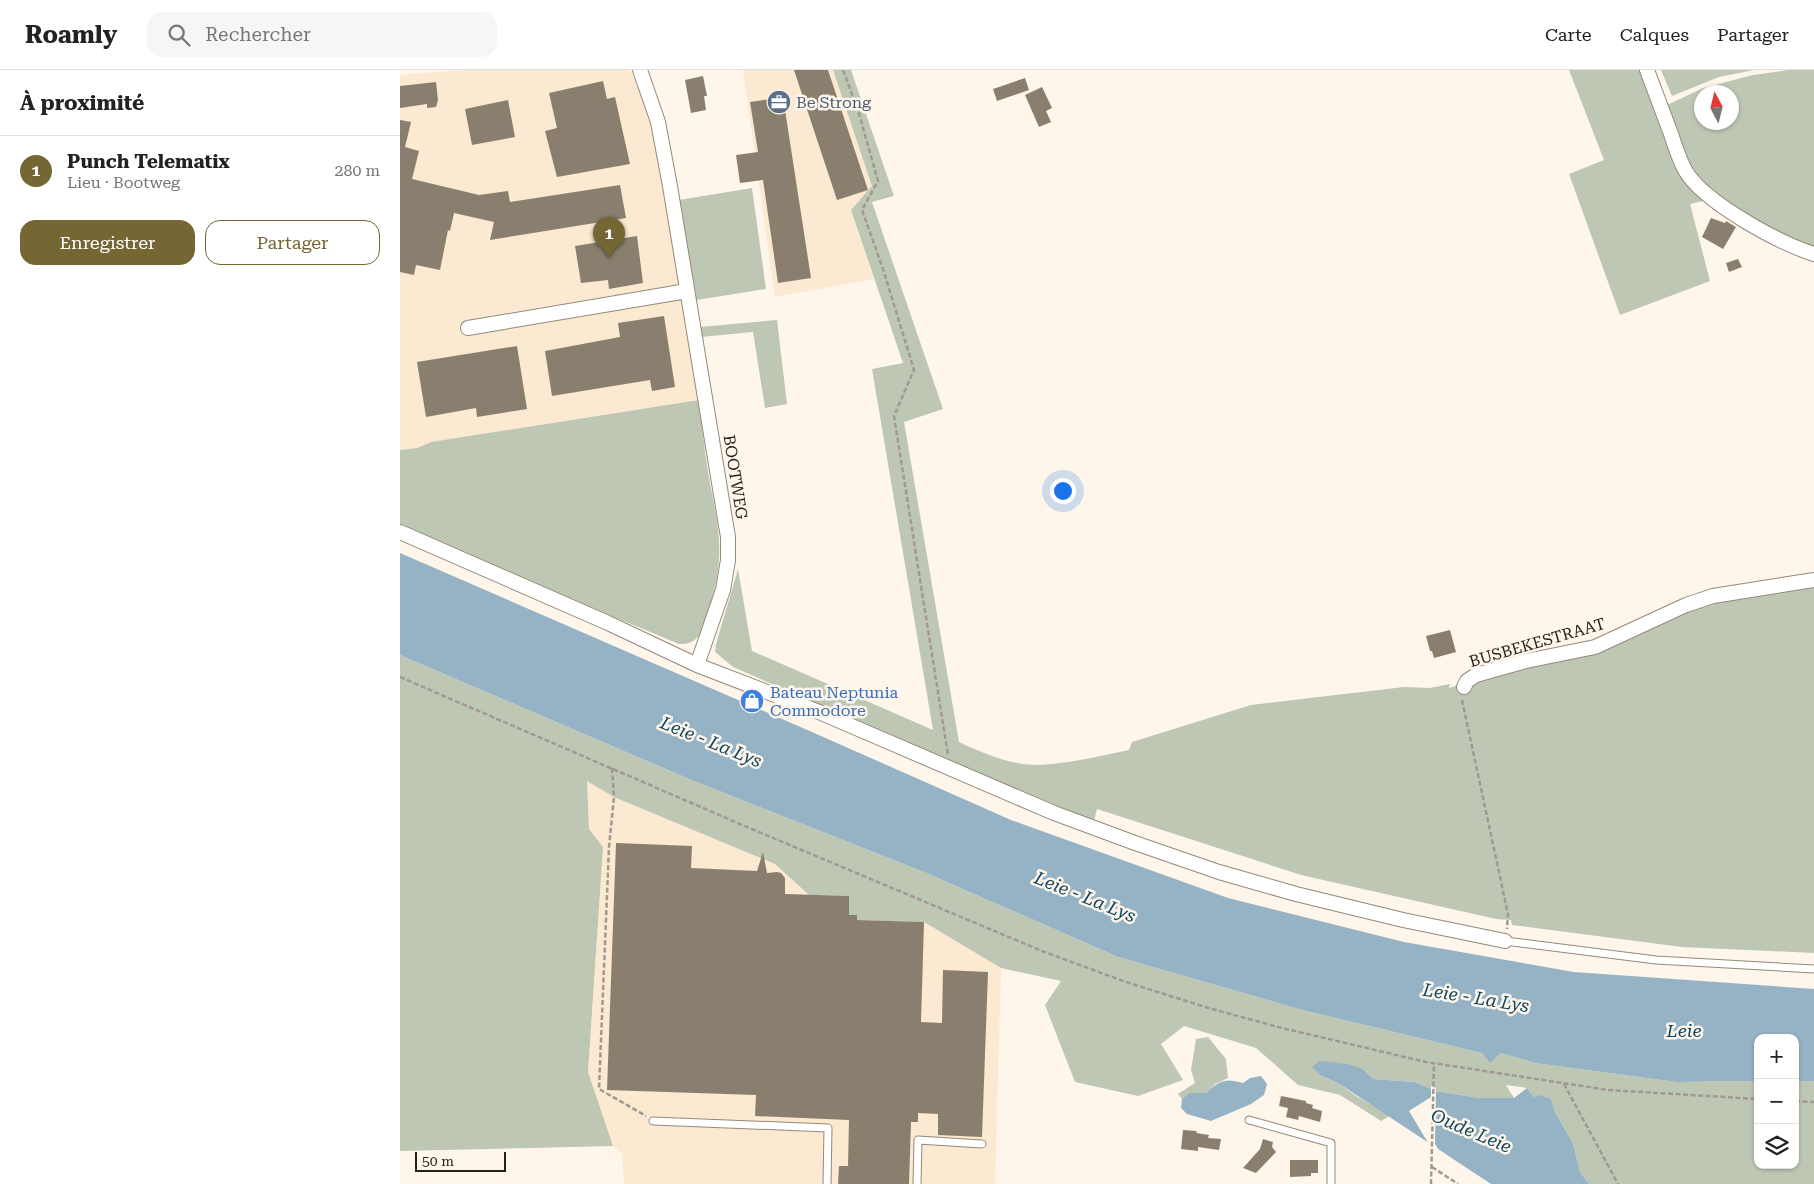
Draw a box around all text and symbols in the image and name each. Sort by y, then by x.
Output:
search box [147,12,497,57]
text: Roamly [25,21,117,49]
icon: search [165,21,193,49]
text: Rechercher [205,23,311,46]
text: Carte [1545,24,1592,45]
text: Calques [1620,24,1689,45]
text: Partager [1717,24,1789,45]
north arrow [1694,85,1739,130]
office icon: Be Strong [766,89,792,115]
text: À proximité [20,91,144,115]
place label: Be Strong [796,93,872,112]
text: Punch Telematix [67,150,230,173]
text: 1 [32,161,40,180]
text: 280 m [334,161,380,180]
text: Lieu · Bootweg [67,173,180,192]
pin: 1 [593,217,625,258]
button: Enregistrer [20,220,195,265]
button: Partager [205,220,380,265]
street label: BOOTWEG [719,433,752,521]
your location [1050,478,1076,504]
street label: BUSBEKESTRAAT [1467,614,1608,671]
place label: Bateau Neptunia Commodore [770,683,899,720]
shop icon: Bateau Neptunia Commodore [739,688,765,714]
water label: Leie - La Lys [657,711,765,771]
water label: Leie - La Lys [1031,866,1139,926]
water label: Leie - La Lys [1420,979,1531,1016]
water label: Leie [1665,1020,1702,1041]
map controls [1754,1034,1799,1169]
button: + [1754,1034,1799,1079]
button: − [1754,1079,1799,1124]
water label: Oude Leie [1428,1104,1515,1157]
button: layers [1754,1124,1799,1169]
scale bar [415,1149,506,1172]
text: 50 m [422,1153,454,1169]

